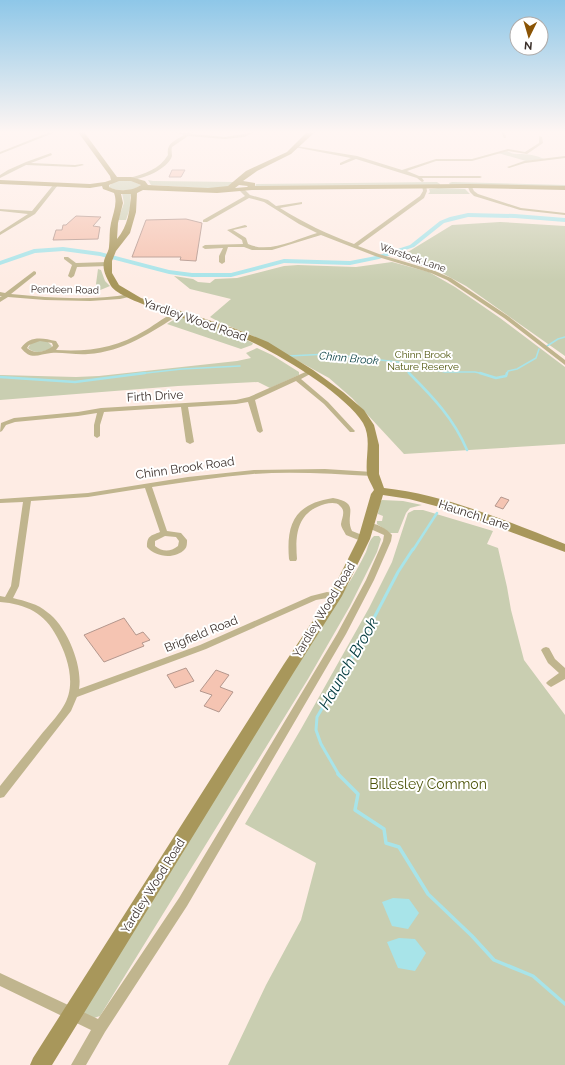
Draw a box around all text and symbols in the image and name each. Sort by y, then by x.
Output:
north arrow [509,16,549,56]
text: N [523,39,533,52]
street label: Warstock Lane [378,241,447,274]
street label: Pendeen Road [31,283,99,296]
street label: Yardley Wood Road [141,296,249,344]
water label: Chinn Brook [319,349,379,368]
park label: Chinn Brook Nature Reserve [387,349,459,372]
street label: Firth Drive [126,388,184,404]
street label: Chinn Brook Road [135,454,235,482]
street label: Haunch Lane [437,497,511,533]
street label: Yardley Wood Road [290,560,358,660]
street label: Brigfield Road [162,613,240,655]
water label: Haunch Brook [315,614,383,712]
park label: Billesley Common [369,776,487,792]
street label: Yardley Wood Road [118,836,188,936]

